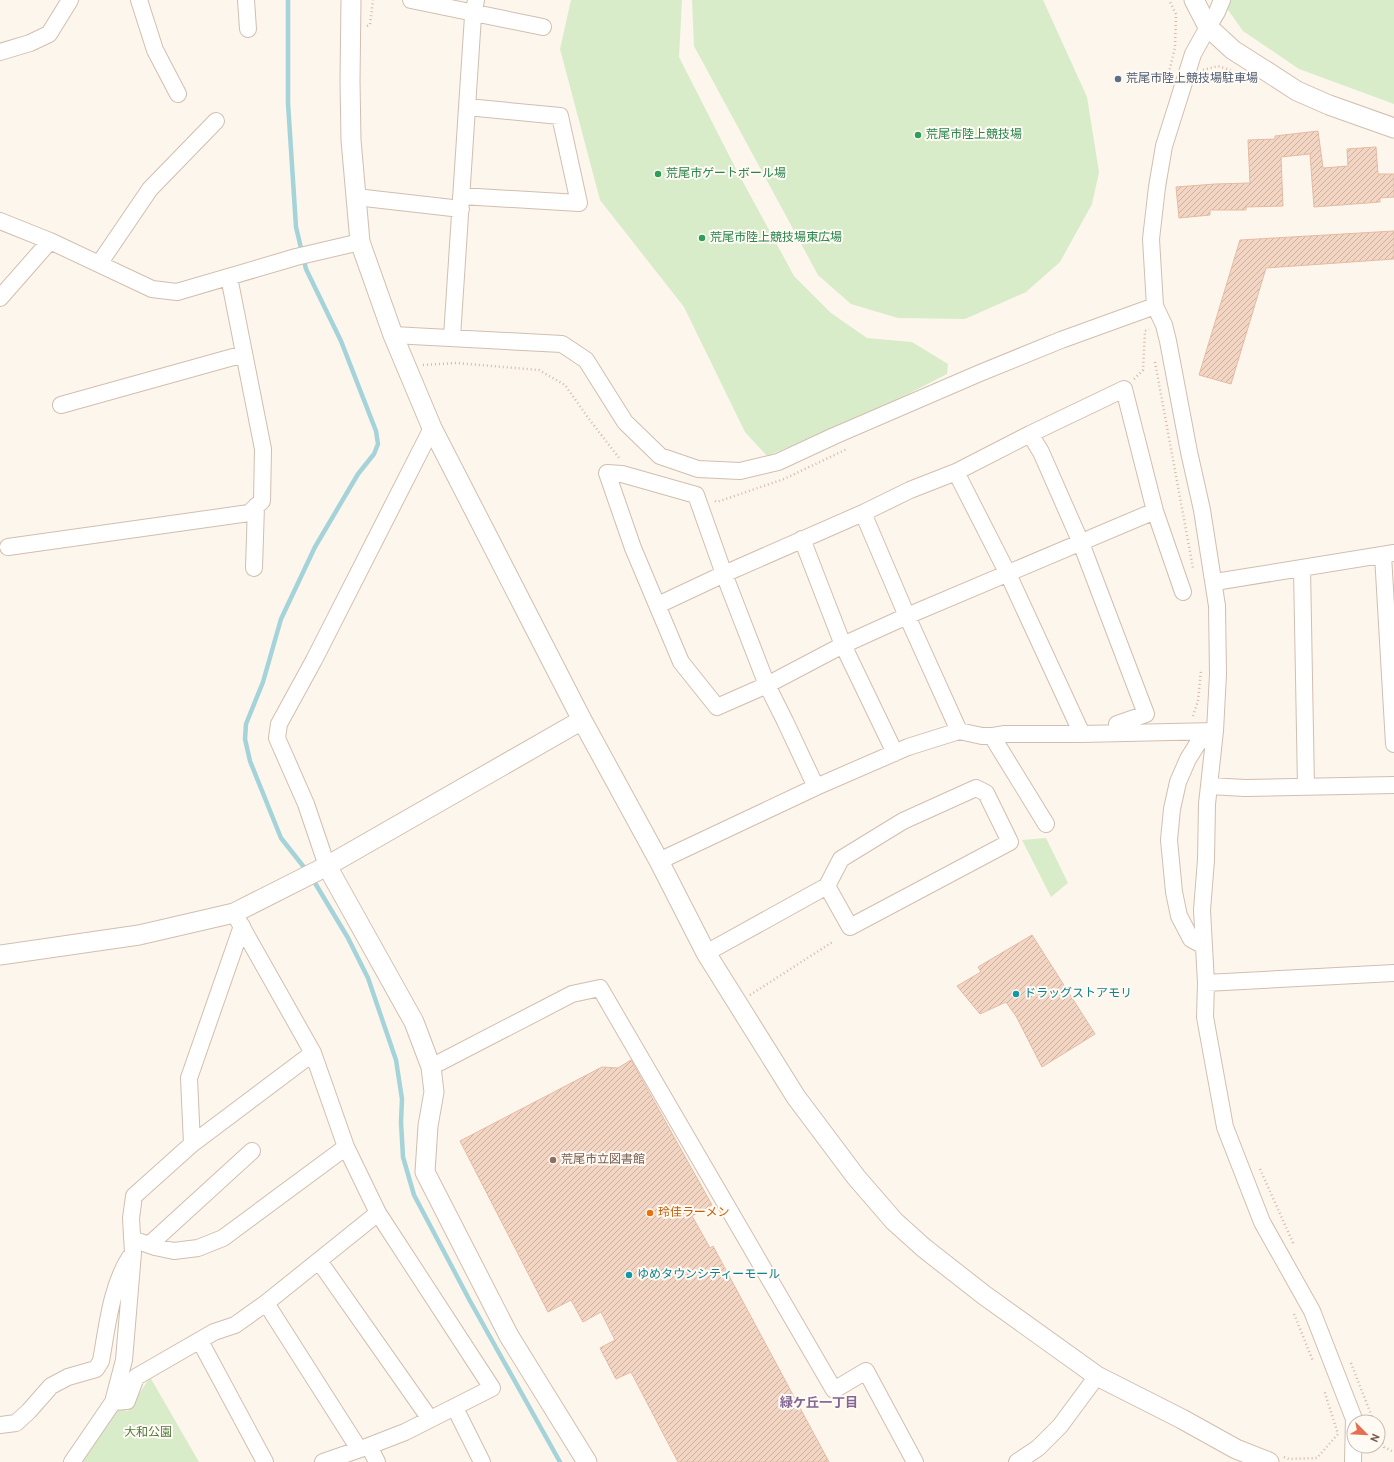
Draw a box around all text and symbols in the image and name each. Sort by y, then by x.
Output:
place label: 荒尾市陸上競技場駐車場 [1126,71,1258,87]
marker: 荒尾市陸上競技場駐車場 [1113,74,1123,84]
place label: 荒尾市陸上競技場 [926,127,1022,143]
marker: 荒尾市陸上競技場 [913,130,923,140]
place label: 荒尾市ゲートボール場 [666,166,786,182]
marker: 荒尾市ゲートボール場 [653,169,663,179]
place label: 荒尾市陸上競技場東広場 [710,230,842,246]
marker: 荒尾市陸上競技場東広場 [697,233,707,243]
place label: ドラッグストアモリ [1024,986,1132,1002]
marker: ドラッグストアモリ [1011,989,1021,999]
place label: 荒尾市立図書館 [561,1152,645,1168]
marker: 荒尾市立図書館 [548,1155,558,1165]
place label: 玲佳ラーメン [658,1205,730,1221]
marker: 玲佳ラーメン [645,1208,655,1218]
place label: ゆめタウンシティーモール [637,1267,780,1283]
marker: ゆめタウンシティーモール [624,1270,634,1280]
district label: 緑ケ丘一丁目 [779,1395,858,1412]
north arrow [1346,1414,1386,1454]
park label: 大和公園 [124,1425,172,1441]
text: N [1366,1431,1382,1444]

